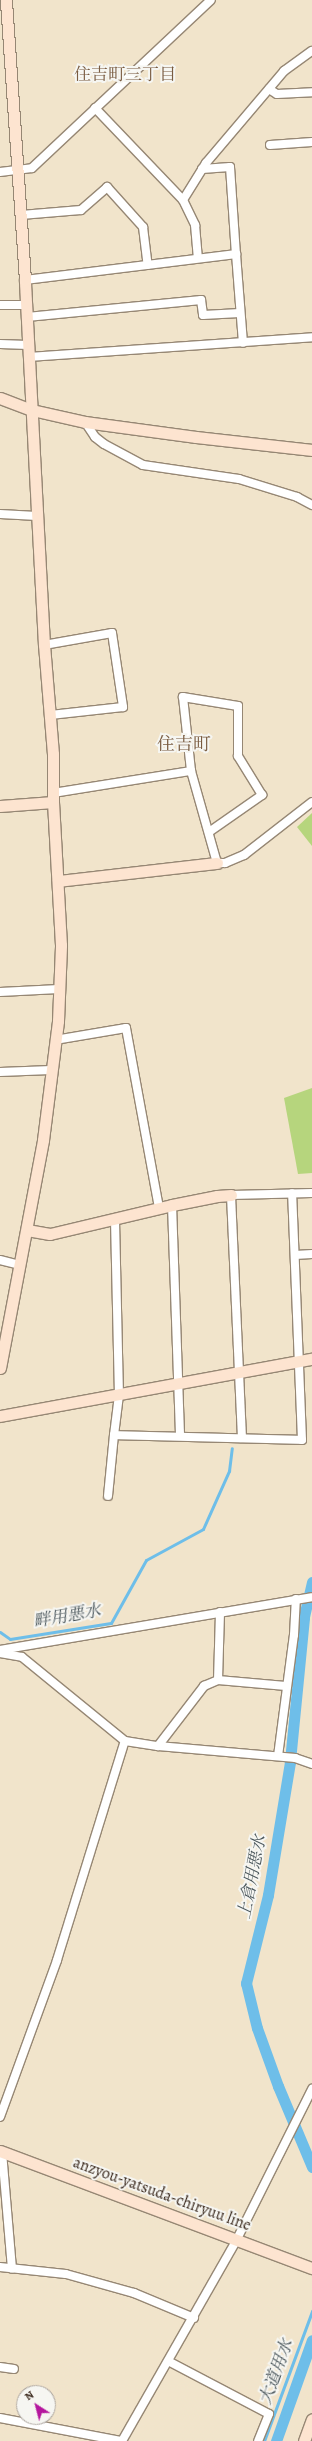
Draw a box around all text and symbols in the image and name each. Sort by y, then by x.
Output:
district label: 住吉町三丁目 [74,65,176,85]
district label: 住吉町 [157,733,211,755]
water label: 畔用悪水 [32,1600,102,1632]
water label: 上倉用悪水 [234,1833,270,1921]
street label: anzyou-yatsuda-chiryuu line [70,2153,254,2235]
water label: 大道用水 [255,2337,297,2407]
north arrow [16,2385,56,2425]
text: N [22,2387,37,2404]

